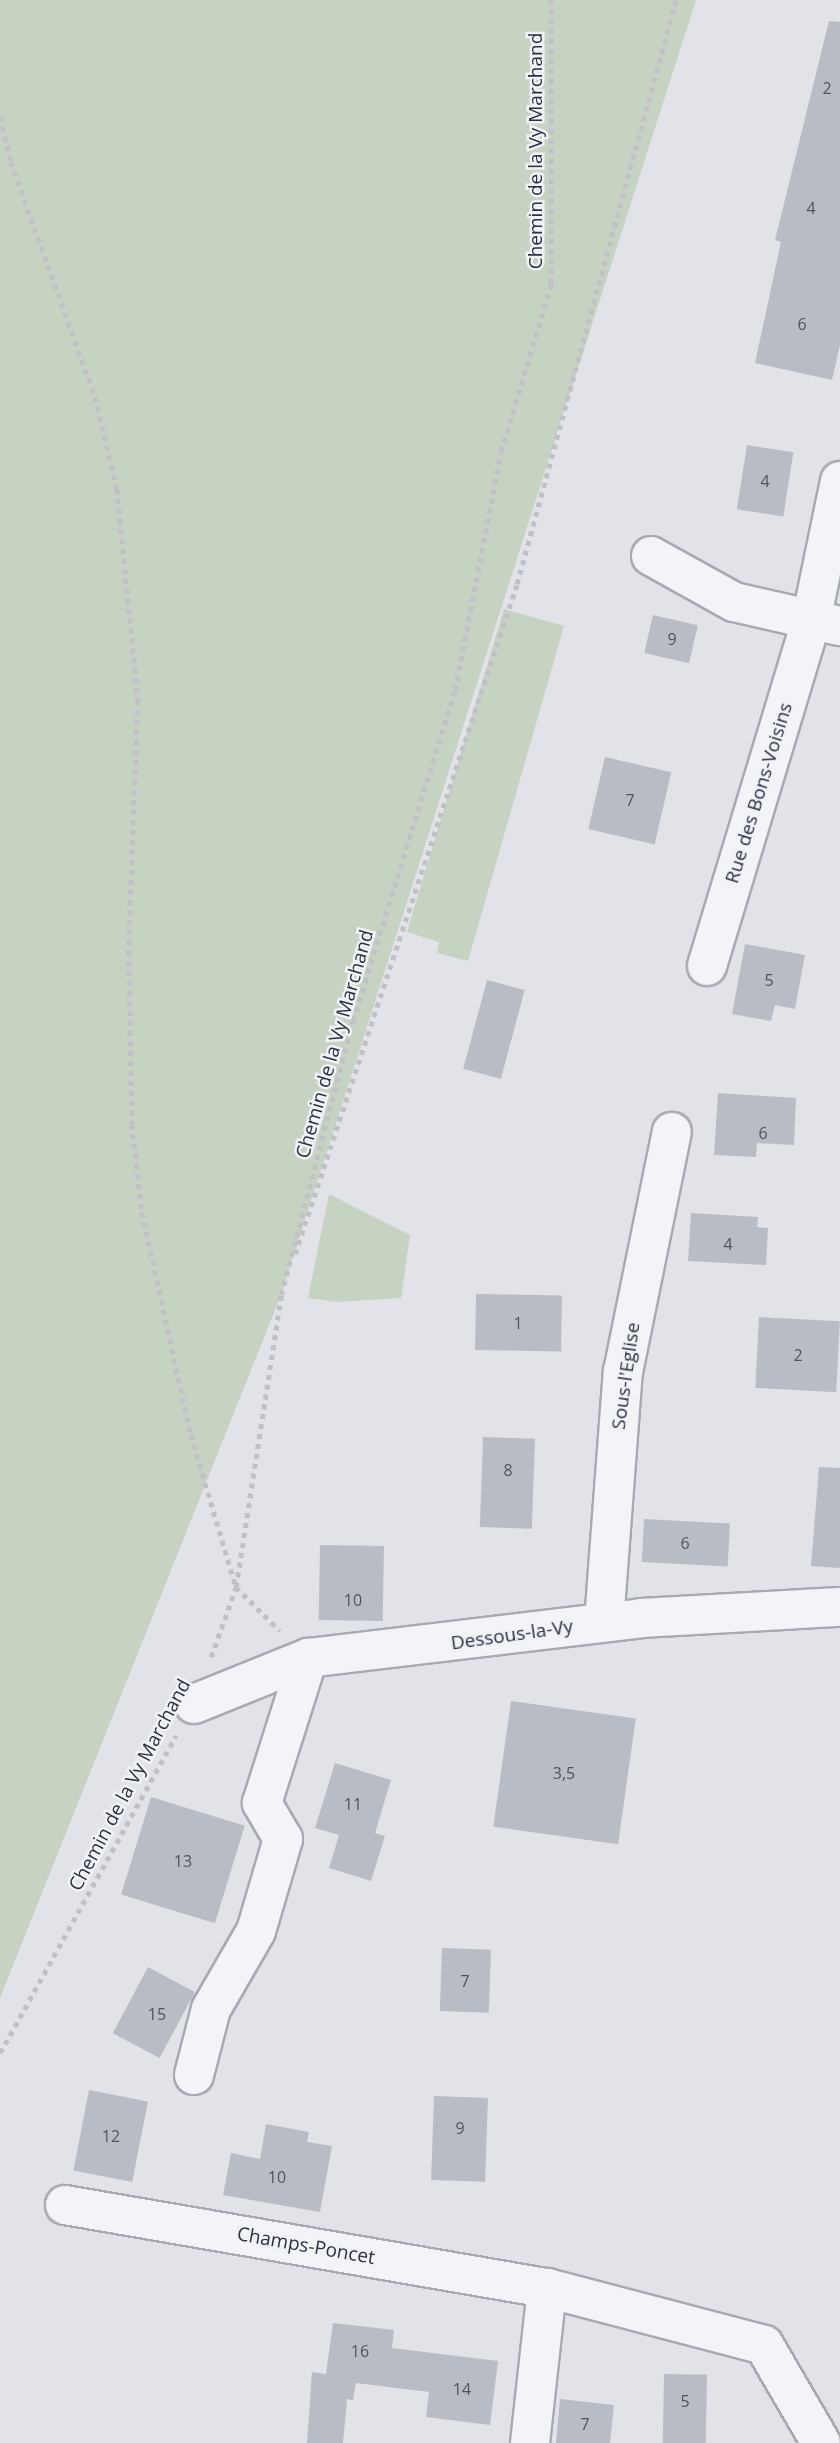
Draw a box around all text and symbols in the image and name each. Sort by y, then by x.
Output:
street label: Chemin de la Vy Marchand [525,33,547,269]
house number: 2 [822,78,832,98]
house number: 4 [806,198,816,218]
house number: 6 [797,314,807,334]
house number: 4 [760,471,770,491]
house number: 9 [667,629,677,649]
street label: Rue des Bons-Voisins [721,700,797,886]
house number: 7 [625,790,635,810]
street label: Chemin de la Vy Marchand [291,927,379,1161]
house number: 5 [764,970,774,990]
house number: 6 [758,1123,768,1143]
house number: 4 [723,1234,733,1254]
house number: 1 [513,1313,523,1333]
street label: Sous-l'Eglise [607,1321,645,1431]
house number: 2 [793,1345,803,1365]
house number: 8 [503,1460,513,1480]
house number: 6 [680,1533,690,1553]
house number: 10 [344,1590,362,1610]
street label: Dessous-la-Vy [449,1615,575,1655]
street label: Chemin de la Vy Marchand [64,1675,196,1895]
house number: 3,5 [553,1763,575,1783]
house number: 11 [344,1794,362,1814]
house number: 13 [174,1851,192,1871]
house number: 7 [460,1971,470,1991]
house number: 15 [148,2004,166,2024]
house number: 9 [455,2118,465,2138]
house number: 12 [102,2126,120,2146]
house number: 10 [268,2167,286,2187]
street label: Champs-Poncet [235,2223,377,2269]
house number: 16 [351,2341,369,2361]
house number: 14 [453,2379,471,2399]
house number: 5 [680,2391,690,2411]
house number: 7 [580,2414,590,2434]

